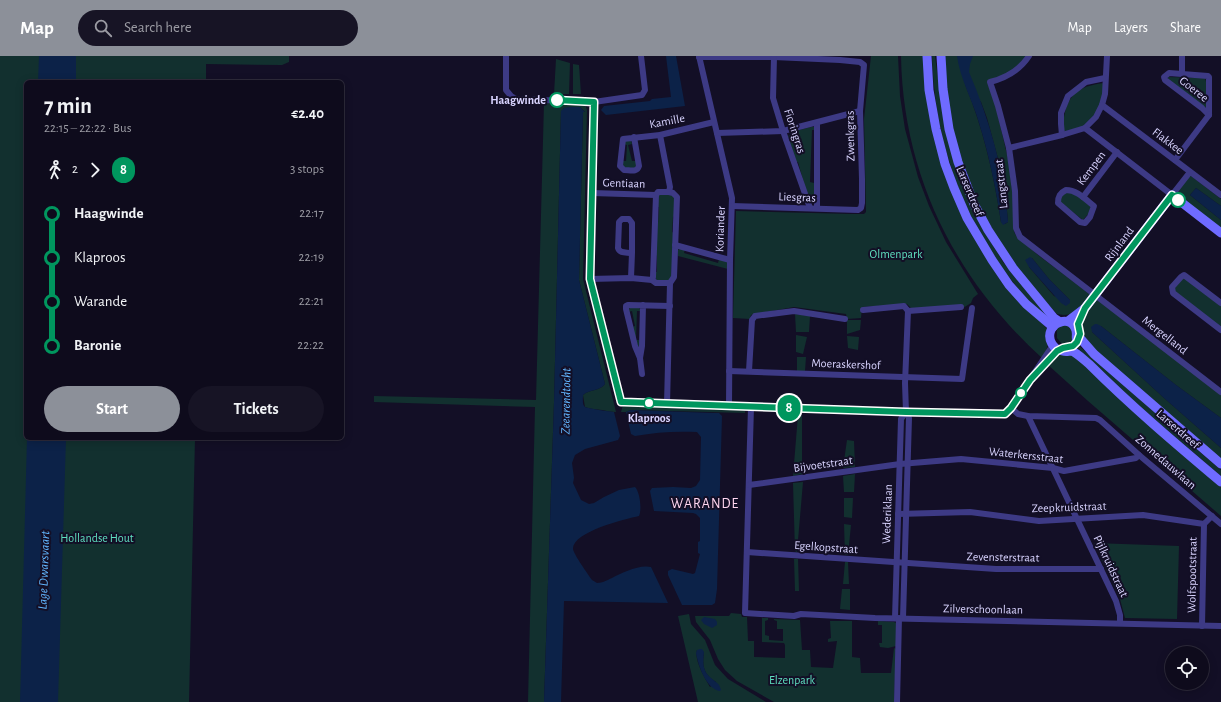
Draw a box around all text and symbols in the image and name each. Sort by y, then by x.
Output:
search box [78,10,358,46]
icon: search [92,17,114,39]
text: Map [20,19,54,38]
text: Search here [124,20,192,35]
text: Map [1067,21,1092,35]
text: Layers [1114,21,1148,35]
text: Share [1170,21,1201,35]
street label: Goeree [1177,74,1211,104]
marker: Haagwinde [549,92,565,108]
place label: Haagwinde [490,94,546,106]
text: 7 min [44,95,92,117]
text: €2.40 [291,106,324,121]
street label: Fioringras [782,107,808,155]
street label: Zwenkgras [844,111,856,161]
street label: Kamille [648,112,686,130]
text: 22:15 – 22:22 · Bus [44,122,132,135]
street label: Flakkee [1150,126,1186,156]
street label: Kempen [1074,149,1108,187]
icon: walk [44,159,66,181]
icon: forward [84,159,106,181]
street label: Langstraat [992,159,1010,209]
text: 2 [72,163,78,176]
text: 8 [120,163,127,177]
text: 3 stops [290,163,324,176]
street label: Larserdreef [954,164,986,219]
street label: Gentiaan [603,176,645,190]
street label: Liesgras [778,190,816,204]
unlabelled marker [1170,192,1186,208]
text: Haagwinde [74,206,144,221]
street label: Koriander [713,206,727,252]
text: 22:17 [299,207,324,220]
street label: Rijnland [1102,225,1137,264]
park label: Olmenpark [870,248,923,260]
text: Klaproos [74,250,125,265]
text: 22:19 [299,251,324,264]
text: Warande [74,294,127,309]
text: 22:21 [299,295,324,308]
street label: Mergelland [1140,314,1190,356]
text: Baronie [74,338,121,353]
text: 22:22 [297,339,324,352]
street label: Moeraskershof [811,357,882,371]
water label: Zeearendtocht [559,367,574,435]
button: Start [44,386,180,432]
button: Tickets [188,386,324,432]
unlabelled marker [1015,387,1027,399]
line badge: 8 [776,395,802,421]
marker: Klaproos [643,397,655,409]
text: 8 [786,401,792,415]
street label: Larserdreef [1154,407,1203,452]
place label: Klaproos [628,412,671,424]
street label: Zonnedauwlaan [1134,433,1198,491]
street label: Waterkersstraat [988,445,1064,465]
street label: Bijvoetstraat [793,454,854,475]
street label: Wederiklaan [880,484,894,544]
district label: WARANDE [671,497,739,511]
street label: Zeepkruidstraat [1031,500,1107,514]
water label: Lage Dwarsvaart [37,530,52,610]
park label: Hollandse Hout [60,532,134,544]
street label: Pijlkruidstraat [1091,533,1131,599]
street label: Wolfspootstraat [1185,537,1199,613]
street label: Egelkopstraat [794,539,858,555]
street label: Zevensterstraat [967,550,1040,564]
street label: Zilverschoonlaan [943,602,1023,616]
map controls [1165,646,1209,690]
button: locate [1165,646,1209,690]
park label: Elzenpark [769,674,816,686]

